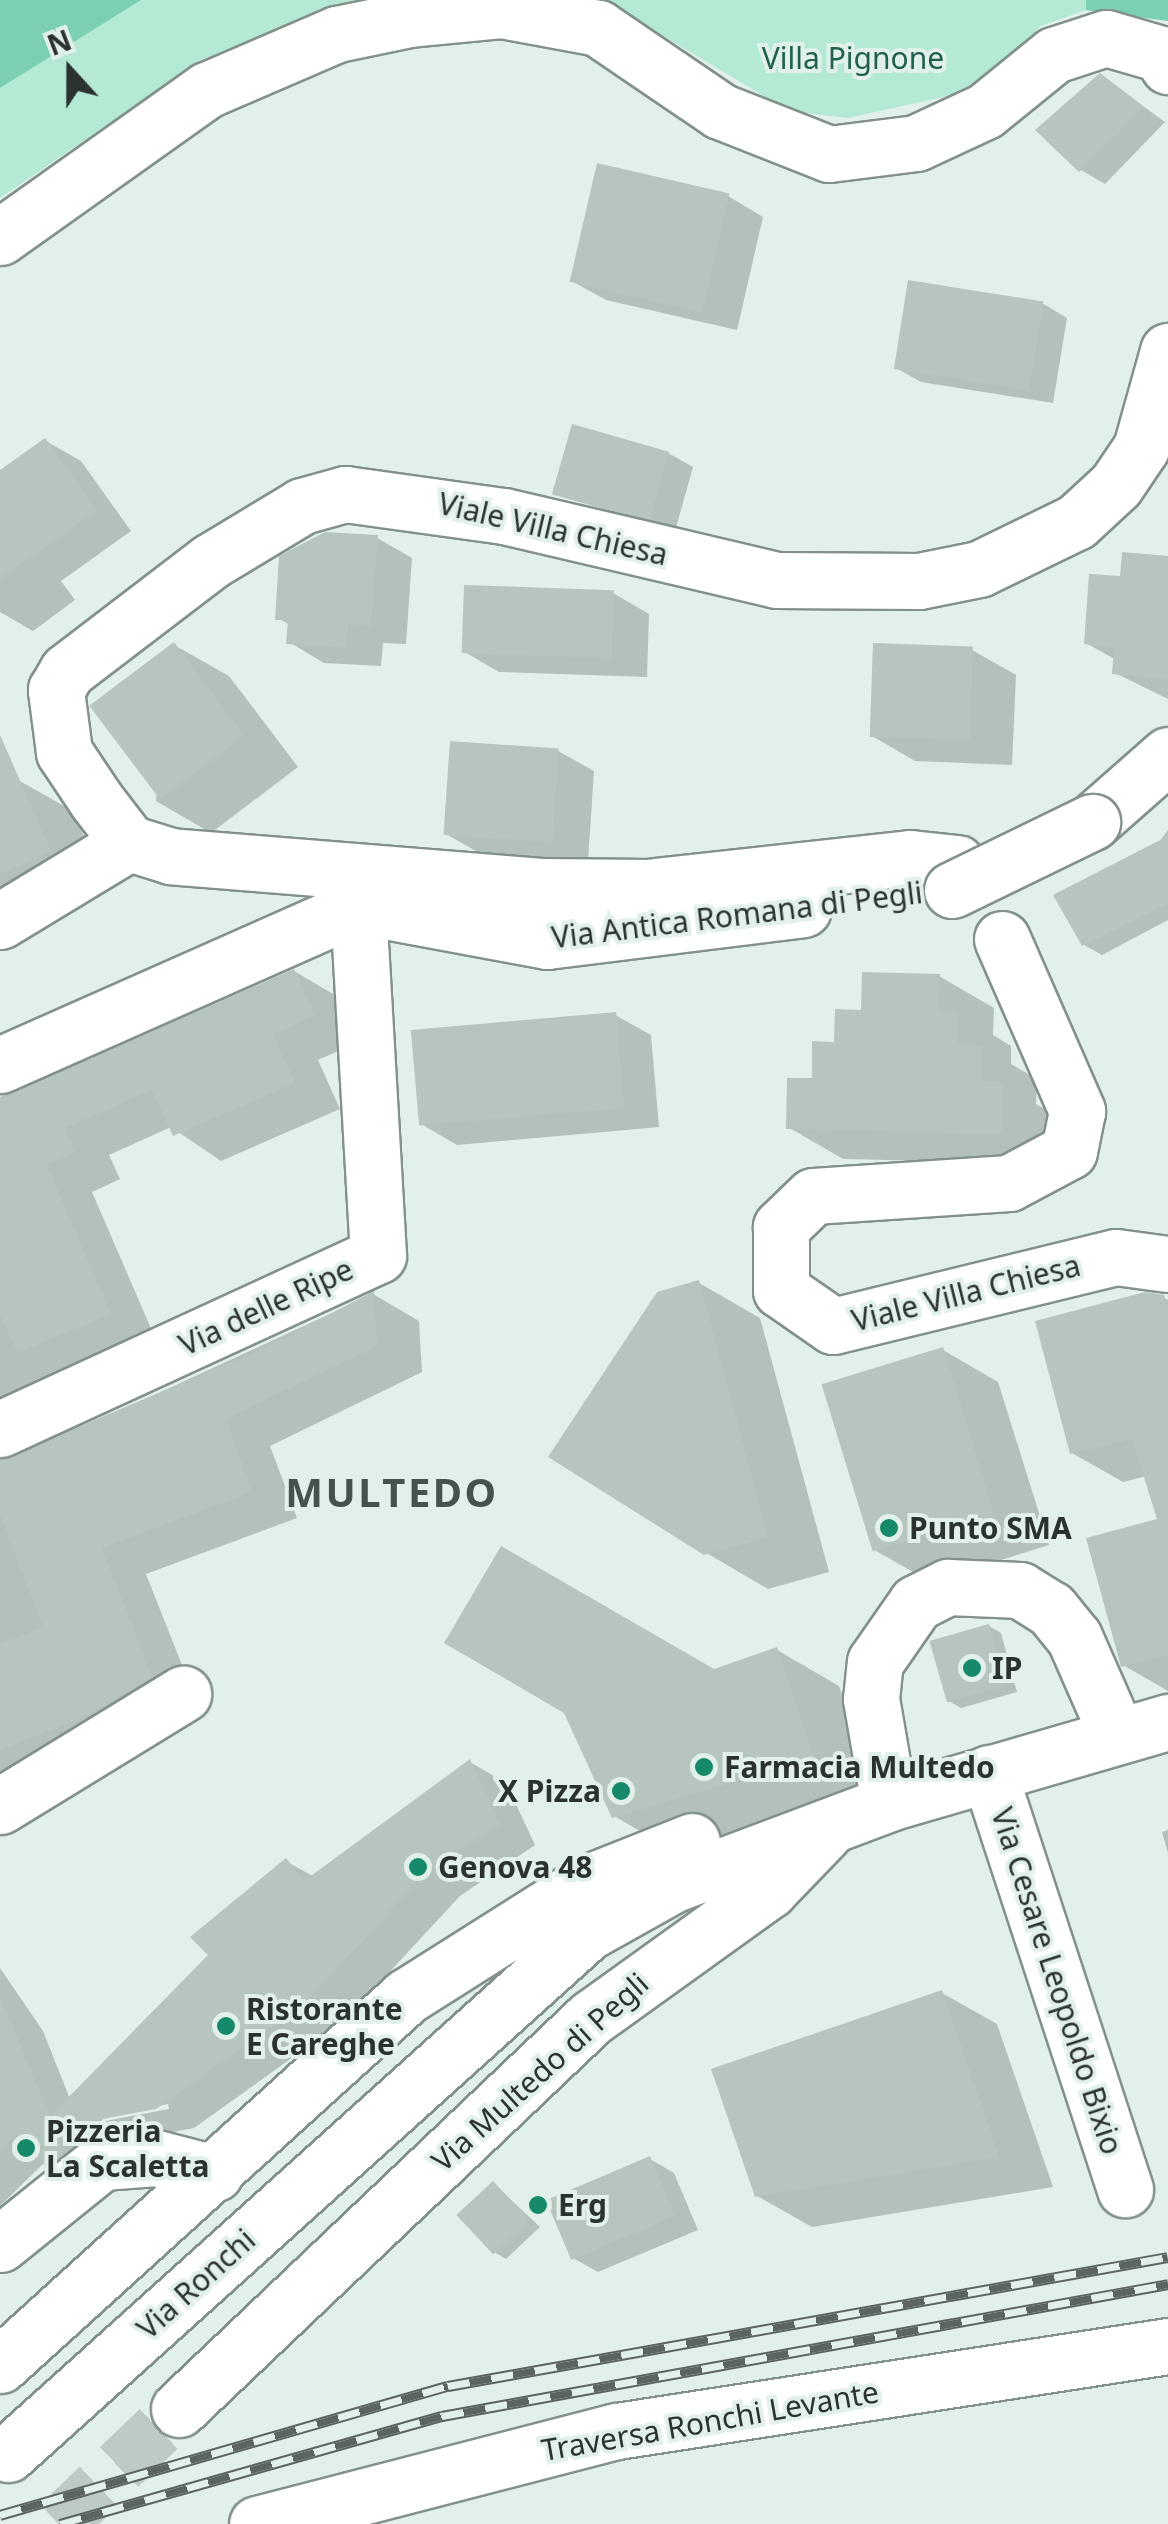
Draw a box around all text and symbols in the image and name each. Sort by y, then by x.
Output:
north arrow [20,20,120,120]
text: N [42,20,77,64]
park label: Villa Pignone [762,40,944,76]
street label: Viale Villa Chiesa [435,485,671,573]
street label: Via Antica Romana di Pegli [549,874,925,956]
street label: Viale Villa Chiesa [848,1247,1084,1339]
street label: Via delle Ripe [173,1251,359,1363]
district label: MULTEDO [285,1468,499,1516]
place label: Punto SMA [909,1510,1072,1546]
marker: Punto SMA [878,1517,900,1539]
place label: IP [992,1650,1022,1686]
marker: IP [961,1657,983,1679]
place label: Farmacia Multedo [724,1749,995,1785]
marker: Farmacia Multedo [693,1756,715,1778]
place label: X Pizza [498,1773,601,1809]
marker: X Pizza [610,1780,632,1802]
street label: Via Cesare Leopoldo Bixio [984,1803,1130,2159]
place label: Genova 48 [438,1849,592,1885]
marker: Genova 48 [407,1856,429,1878]
street label: Via Multedo di Pegli [424,1965,656,2179]
place label: Ristorante E Careghe [246,1991,403,2062]
marker: Ristorante E Careghe [215,2015,237,2037]
place label: Pizzeria La Scaletta [46,2113,209,2184]
marker: Pizzeria La Scaletta [15,2137,37,2159]
place label: Erg [558,2187,607,2223]
marker: Erg [527,2194,549,2216]
street label: Via Ronchi [130,2222,262,2346]
street label: Traversa Ronchi Levante [539,2374,881,2468]

